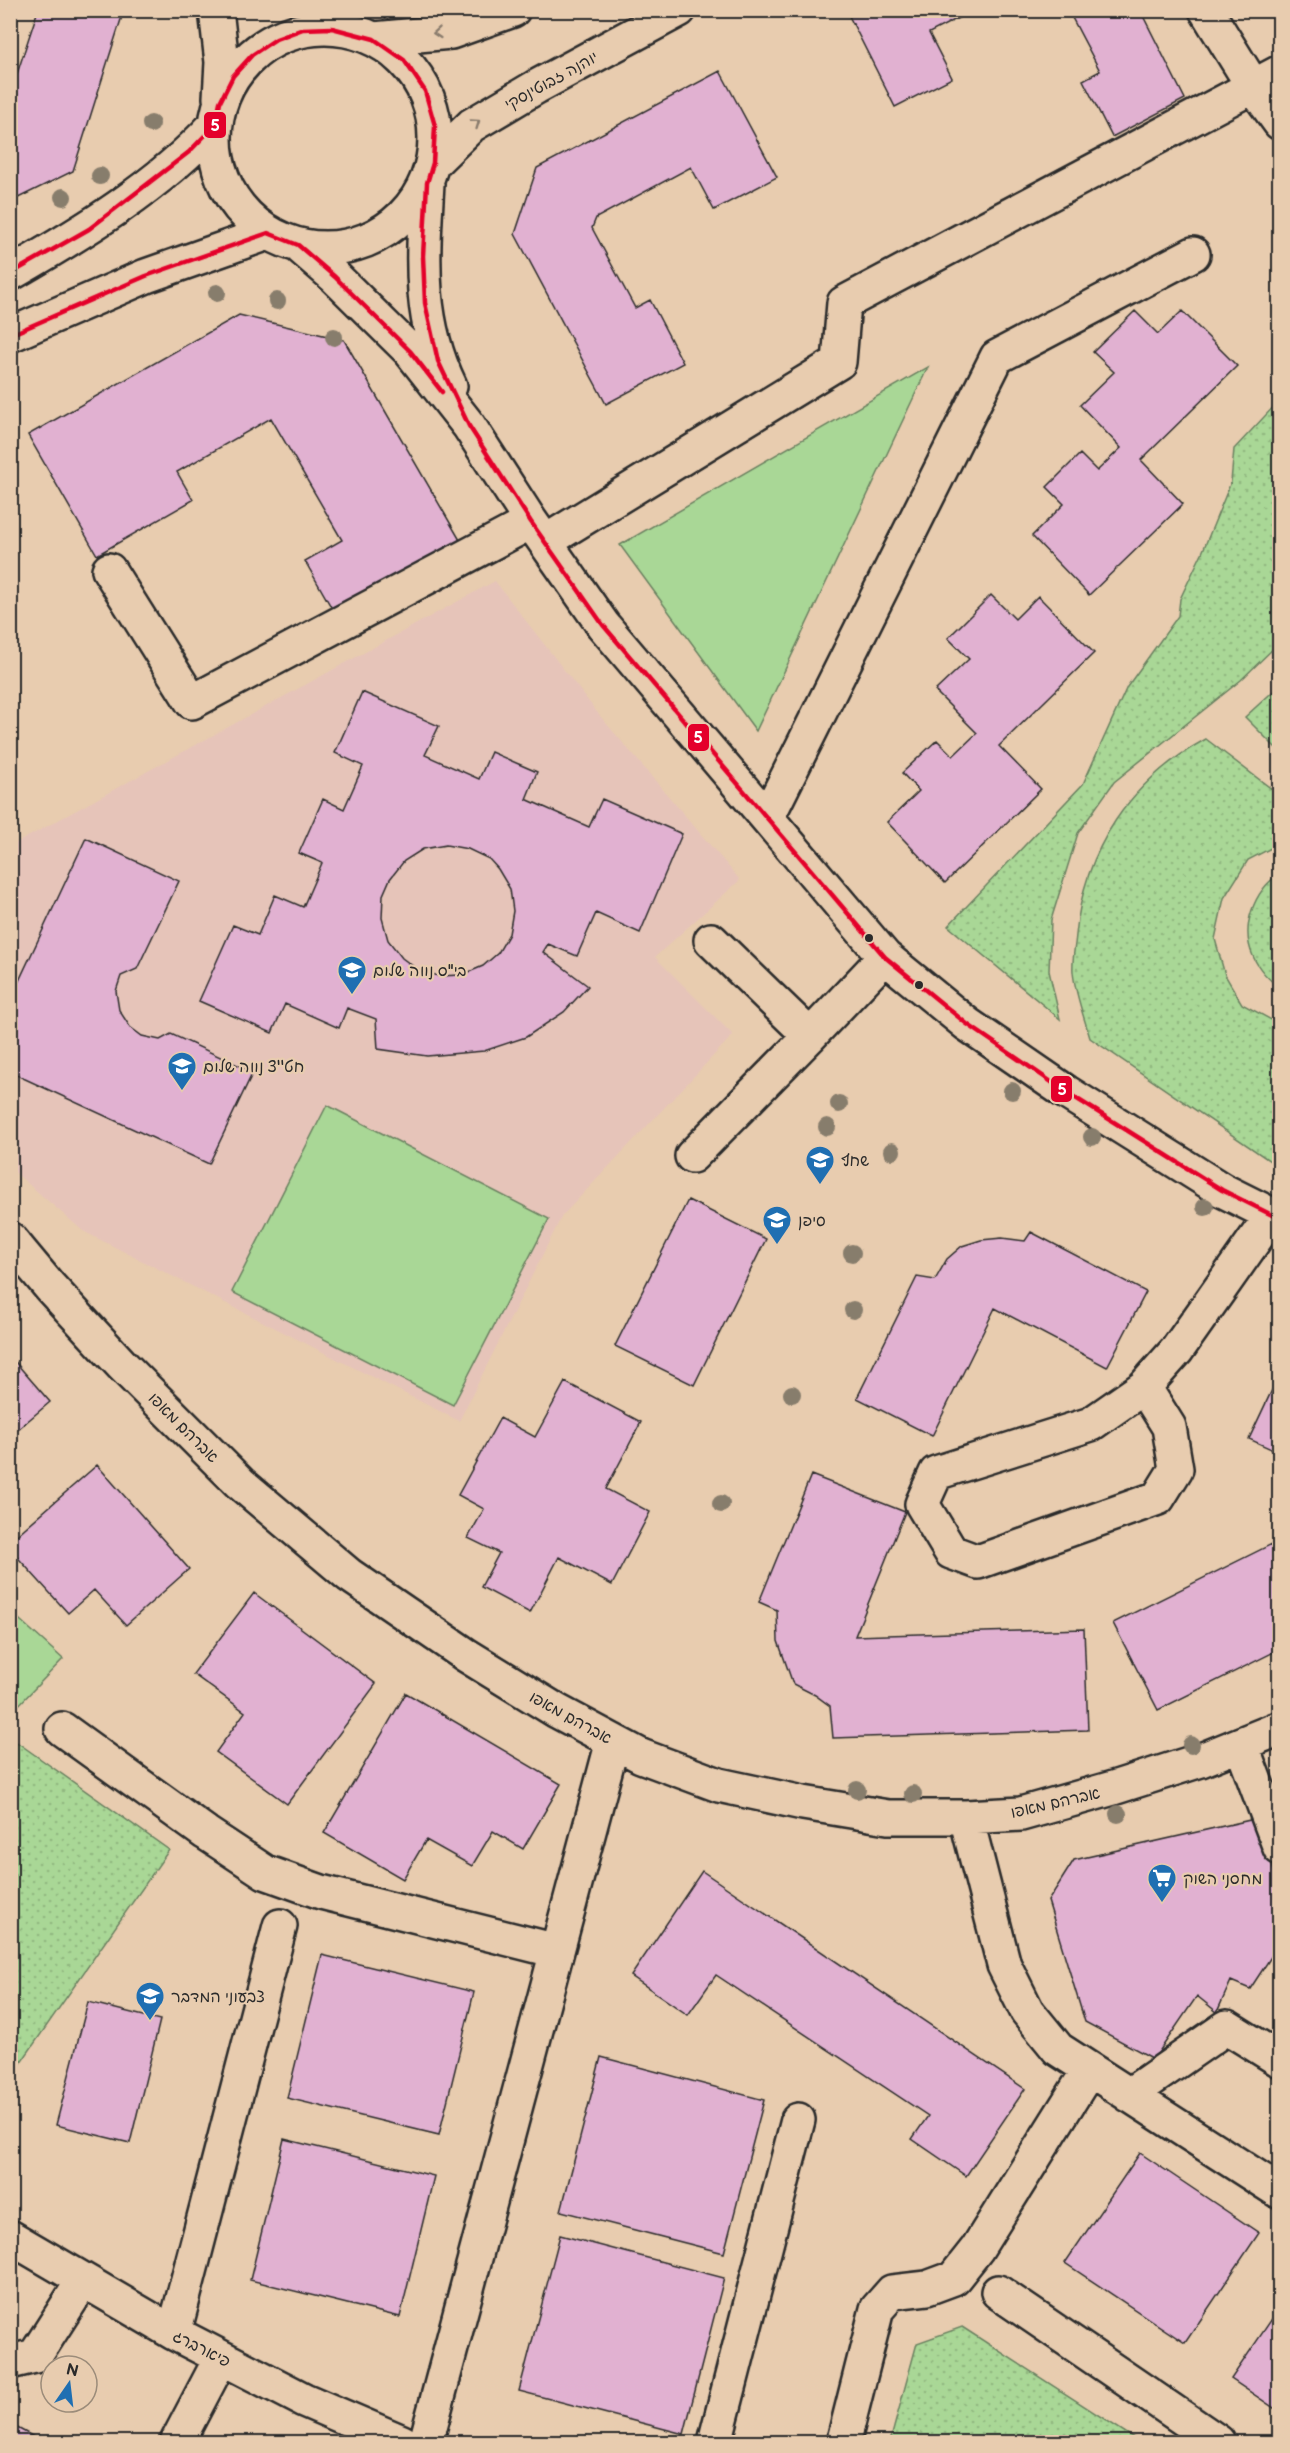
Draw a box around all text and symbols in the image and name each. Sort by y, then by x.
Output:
one-way arrow [433,26,442,39]
street label: יוהנה זבוטינסקי [502,48,602,115]
line badge: 5 [203,111,227,139]
text: 5 [210,117,220,136]
one-way arrow [469,119,480,130]
line badge: 5 [687,723,710,752]
text: 5 [693,729,703,748]
unlabelled marker [863,932,875,944]
school or university icon: בי"ס נווה שלום [336,954,368,996]
place label: בי"ס נווה שלום [373,962,466,981]
unlabelled marker [913,979,925,991]
school or university icon: חט''צ נווה שלום [166,1050,198,1092]
place label: חט''צ נווה שלום [203,1058,304,1077]
line badge: 5 [1050,1075,1073,1103]
text: 5 [1057,1081,1067,1100]
school or university icon: שחף [804,1144,836,1186]
place label: שחף [841,1152,869,1171]
school or university icon: סיפן [761,1204,793,1246]
place label: סיפן [798,1212,826,1231]
street label: אברהם מאפו [144,1389,222,1467]
street label: אברהם מאפו [526,1688,615,1749]
street label: אברהם מאפו [1009,1784,1102,1823]
supermarket icon: מחסני השוק [1146,1862,1178,1904]
place label: מחסני השוק [1183,1870,1262,1889]
school or university icon: צבעוני המדבר [134,1980,166,2022]
place label: צבעוני המדבר [171,1988,265,2007]
street label: פיארברג [169,2327,233,2372]
north arrow [39,2354,99,2414]
text: N [64,2360,80,2382]

